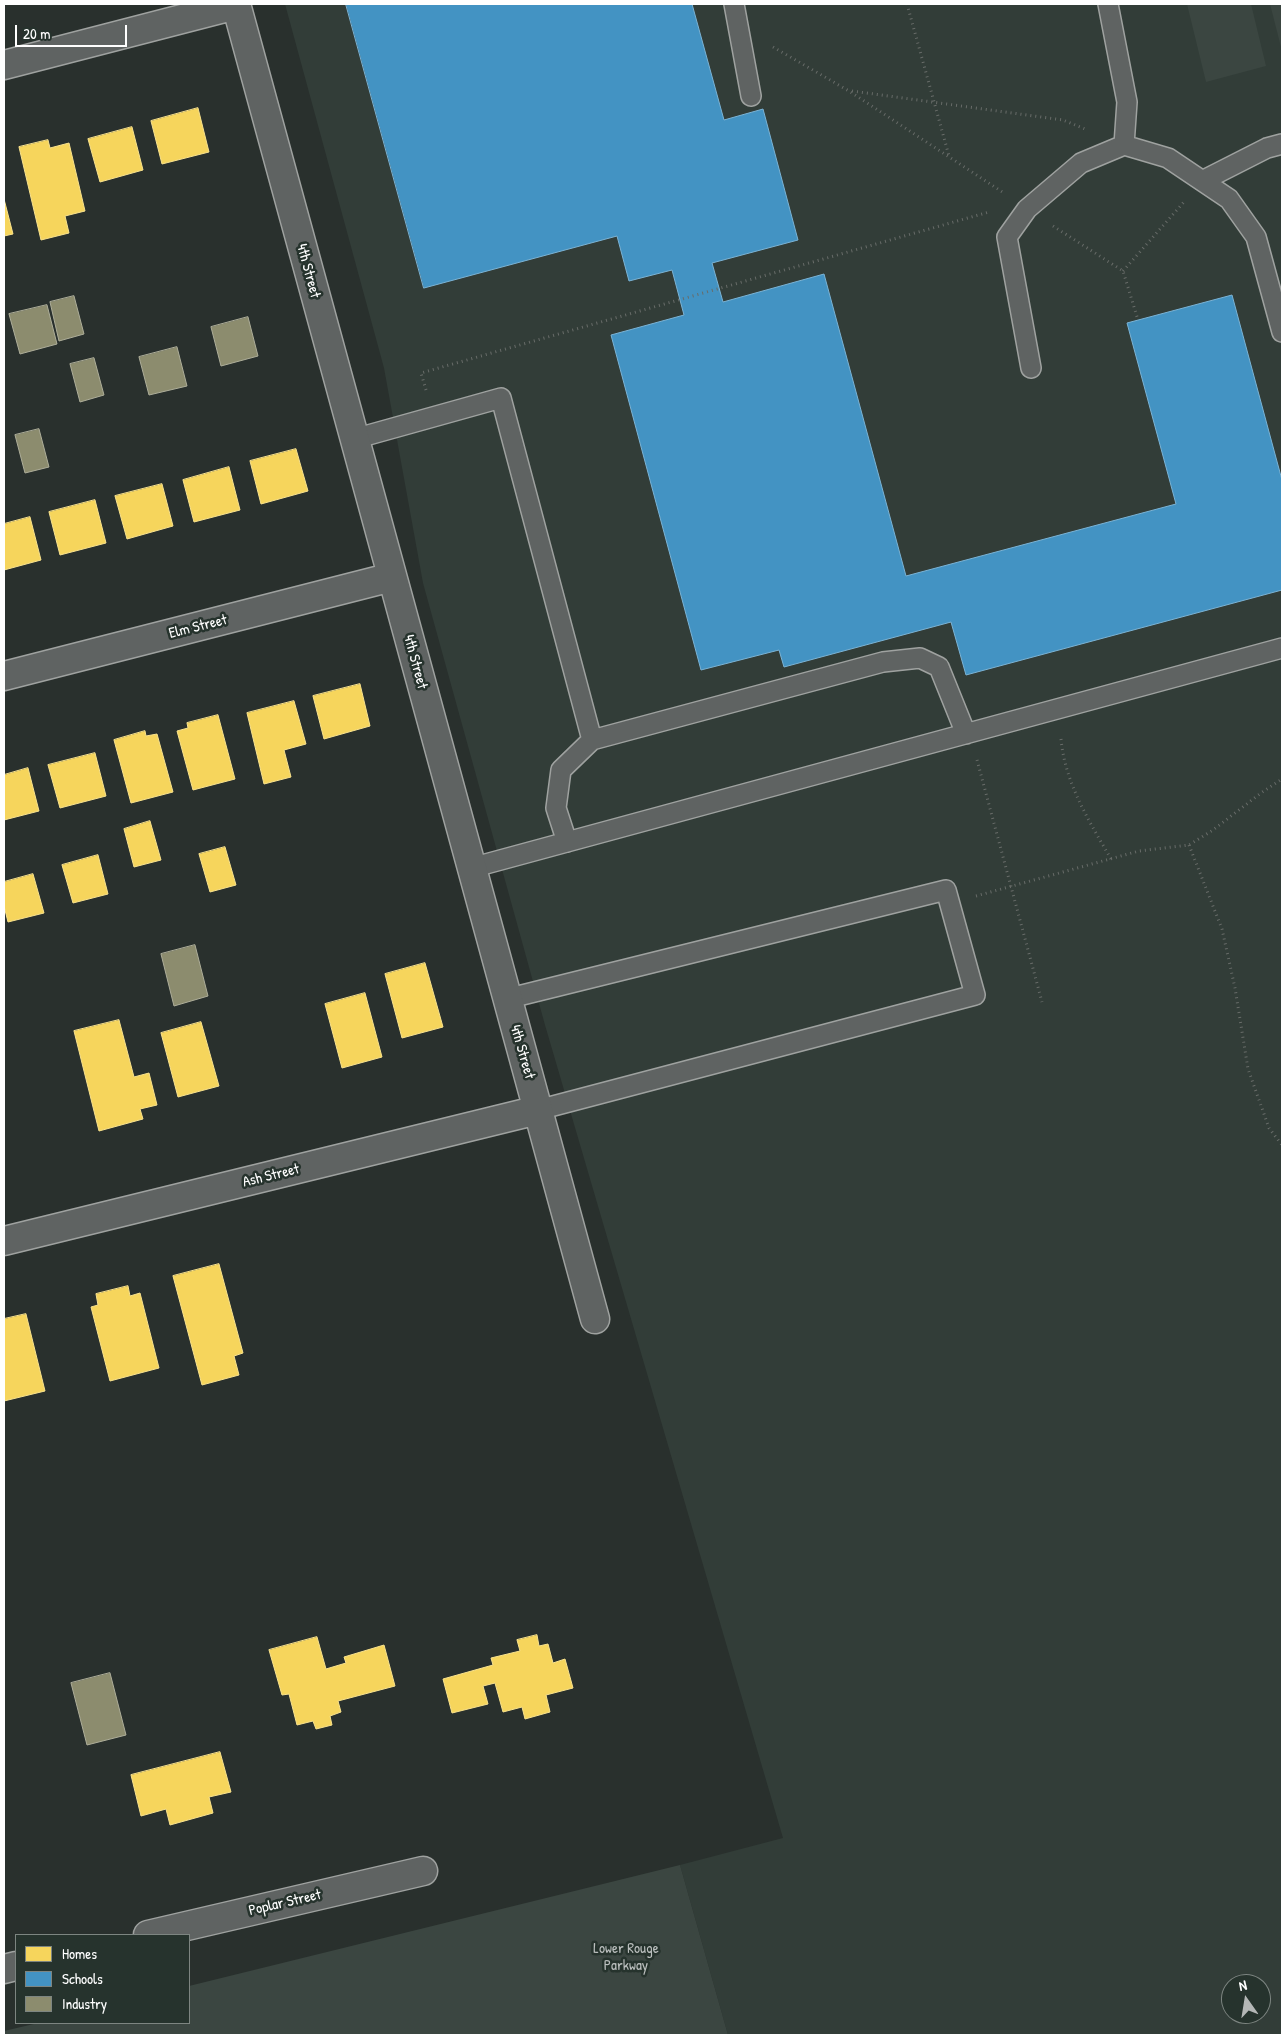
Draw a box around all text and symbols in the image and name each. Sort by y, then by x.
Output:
scale bar [18,15,130,47]
text: 20 m [23,23,50,44]
street label: 4th Street [292,242,324,300]
street label: Elm Street [167,611,229,643]
street label: 4th Street [399,633,431,691]
street label: 4th Street [506,1023,538,1081]
street label: Ash Street [241,1160,301,1192]
street label: Poplar Street [247,1886,323,1920]
legend [15,1934,190,2024]
park label: Lower Rouge Parkway [593,1940,659,1975]
text: Homes [62,1943,97,1964]
text: Schools [62,1968,103,1989]
north arrow [1221,1974,1271,2024]
text: N [1237,1975,1248,1995]
text: Industry [62,1993,107,2014]

